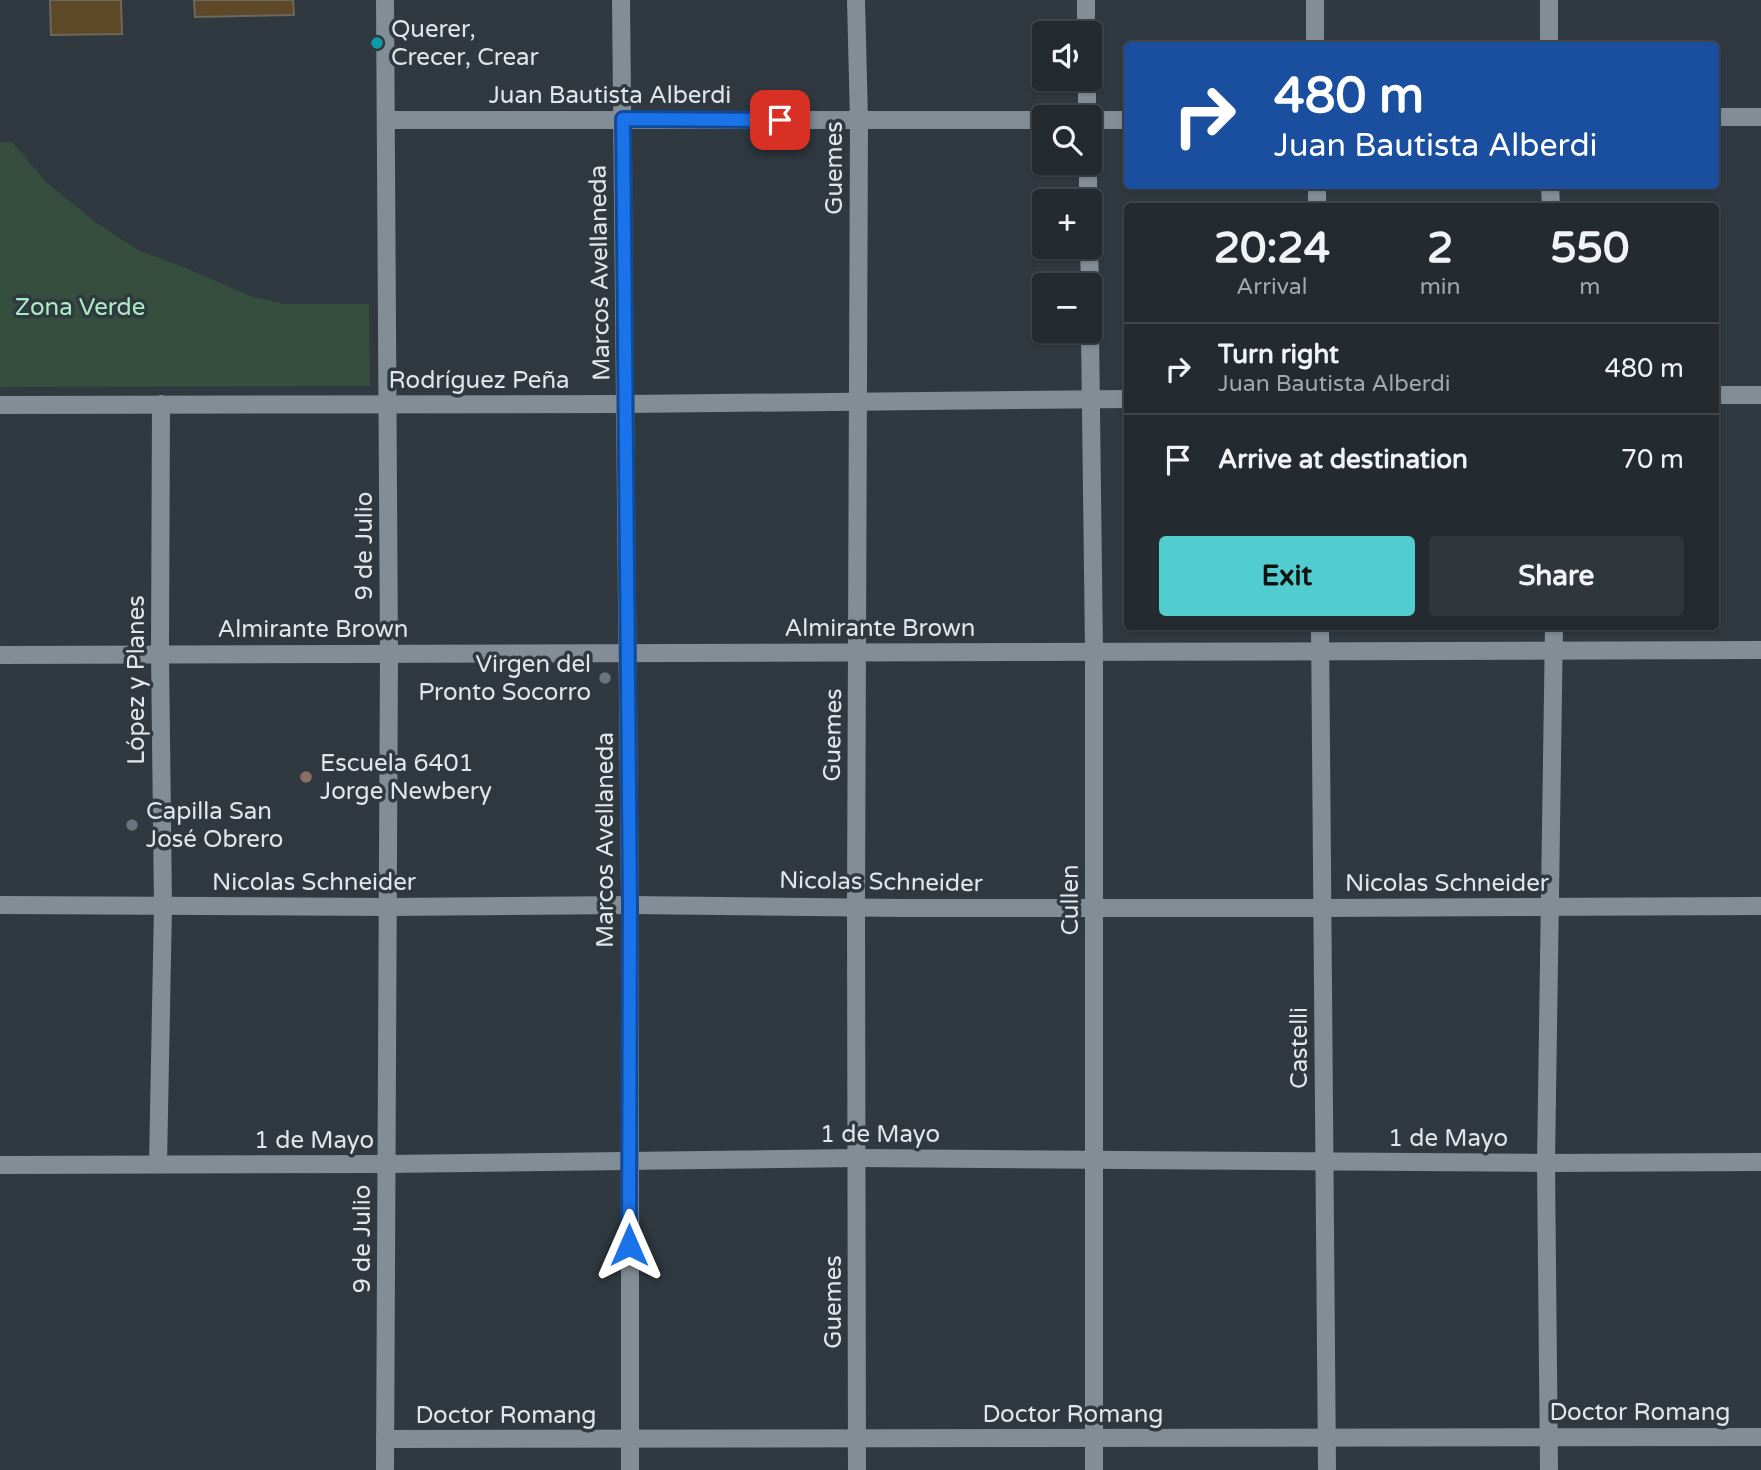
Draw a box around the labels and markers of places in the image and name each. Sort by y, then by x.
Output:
place label: Querer, Crecer, Crear [391,15,540,72]
marker: Querer, Crecer, Crear [369,35,385,51]
pin [750,90,810,150]
place label: Virgen del Pronto Socorro [418,650,591,707]
marker: Virgen del Pronto Socorro [597,670,613,686]
place label: Escuela 6401 Jorge Newbery [320,749,492,806]
marker: Escuela 6401 Jorge Newbery [298,769,314,785]
place label: Capilla San José Obrero [146,797,283,854]
marker: Capilla San José Obrero [124,817,140,833]

